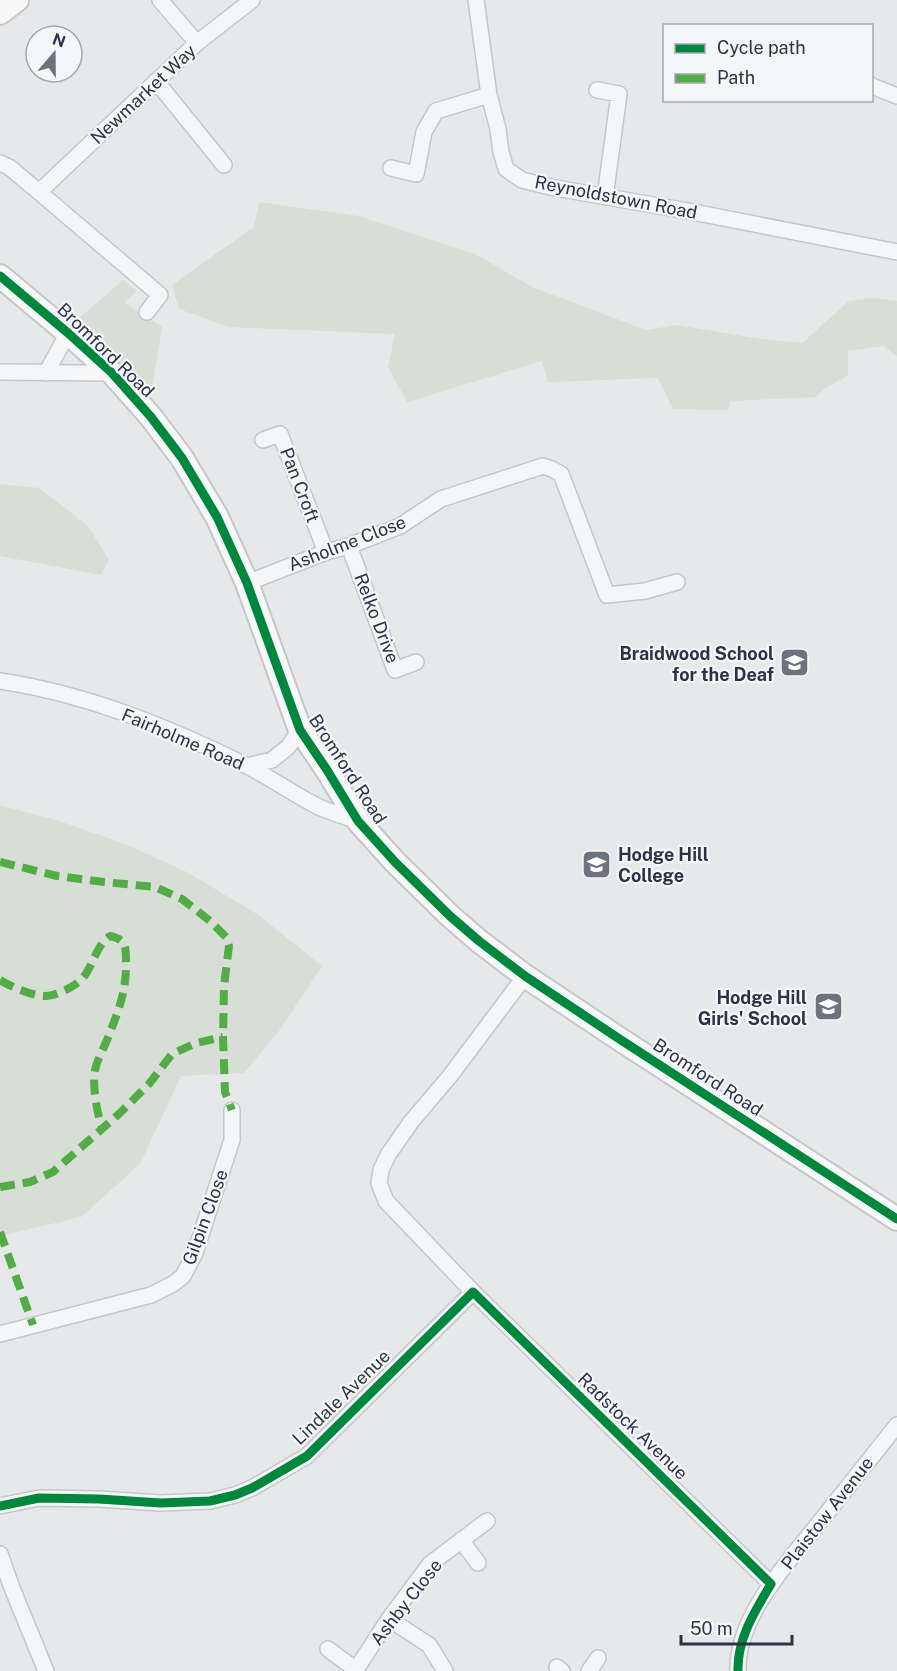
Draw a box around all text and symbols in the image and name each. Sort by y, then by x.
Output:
north arrow [24,24,84,84]
legend [663,24,873,102]
text: N [50,29,68,51]
text: Cycle path [717,37,806,58]
street label: Newmarket Way [86,40,200,148]
text: Path [717,67,755,88]
street label: Reynoldstown Road [533,171,699,223]
street label: Bromford Road [53,299,159,401]
street label: Pan Croft [276,445,324,525]
street label: Asholme Close [285,511,409,575]
street label: Relko Drive [350,570,404,666]
place label: Braidwood School for the Deaf [619,643,774,685]
school or university icon: Braidwood School for the Deaf [779,647,811,679]
street label: Fairholme Road [119,704,247,774]
street label: Bromford Road [305,710,391,828]
place label: Hodge Hill College [618,844,709,886]
school or university icon: Hodge Hill College [581,848,613,880]
place label: Hodge Hill Girls' School [698,987,807,1029]
school or university icon: Hodge Hill Girls' School [812,991,844,1023]
street label: Bromford Road [649,1034,767,1120]
street label: Gilpin Close [178,1166,232,1268]
street label: Lindale Avenue [288,1345,394,1449]
street label: Radstock Avenue [574,1368,692,1484]
street label: Plaistow Avenue [777,1453,877,1573]
street label: Ashby Close [366,1555,446,1649]
scale bar [681,1608,792,1646]
text: 50 m [690,1618,733,1639]

